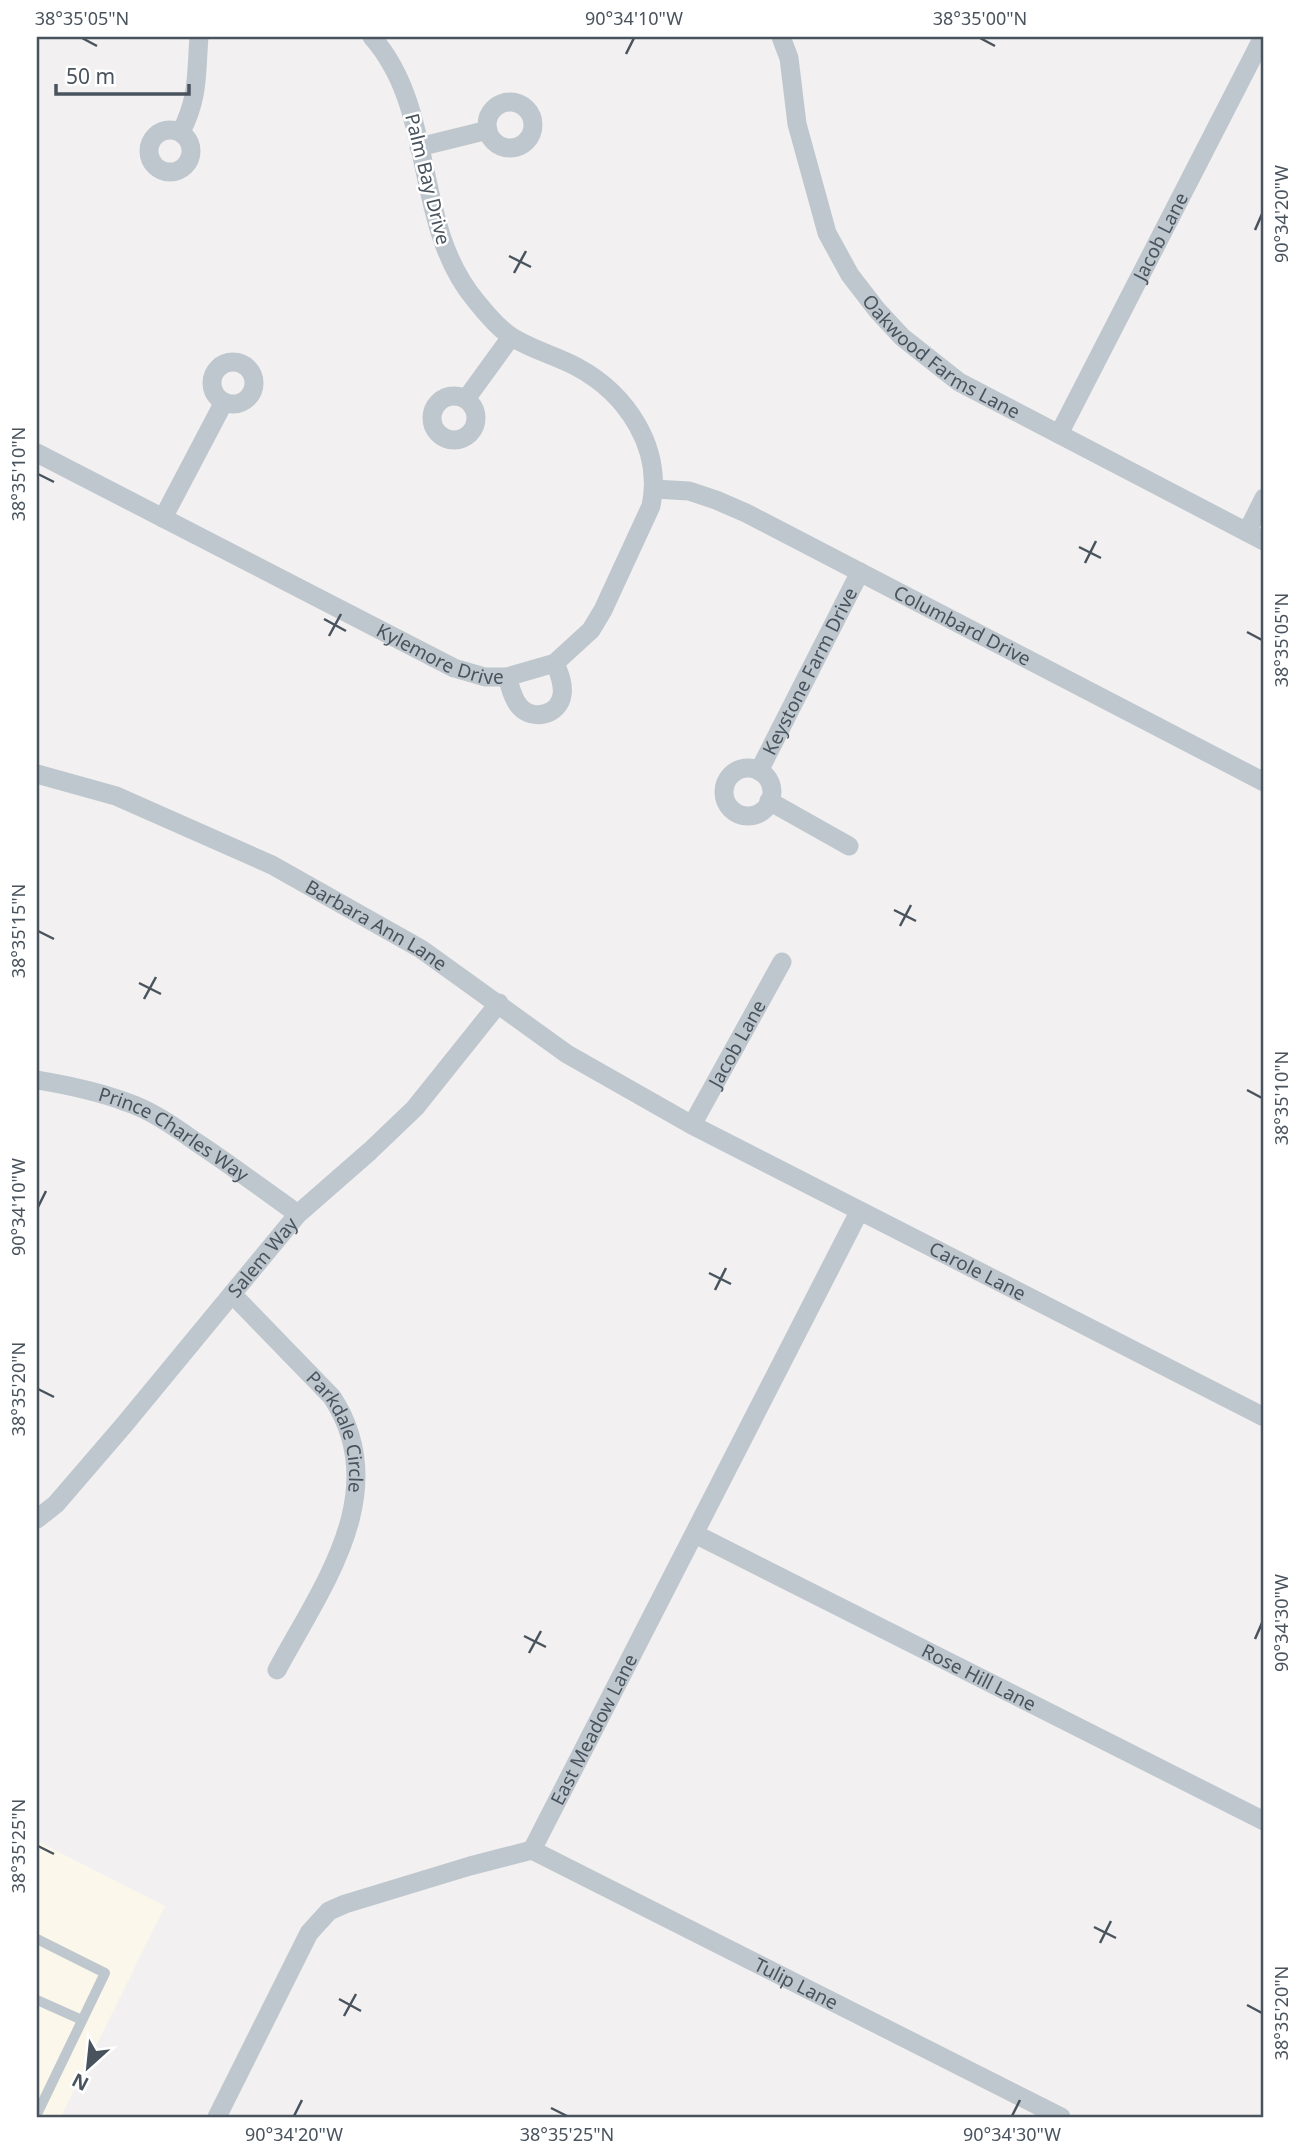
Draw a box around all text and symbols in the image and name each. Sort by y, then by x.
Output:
text: 38°35'05"N [35,6,129,30]
text: 90°34'10"W [585,6,683,30]
text: 38°35'00"N [933,6,1027,30]
scale bar [56,52,189,96]
text: 50 m [66,62,115,90]
street label: Palm Bay Drive [399,111,457,247]
text: 90°34'20"W [1269,165,1293,263]
street label: Jacob Lane [1126,188,1194,287]
street label: Oakwood Farms Lane [856,289,1025,425]
text: 38°35'10"N [6,427,30,521]
street label: Columbard Drive [889,579,1036,672]
street label: Keystone Farm Drive [756,583,863,759]
text: 38°35'05"N [1269,593,1293,687]
street label: Kylemore Drive [372,617,504,690]
street label: Barbara Ann Lane [301,874,452,977]
text: 38°35'15"N [6,884,30,978]
street label: Jacob Lane [701,995,772,1094]
text: 38°35'10"N [1269,1051,1293,1145]
street label: Prince Charles Way [96,1081,254,1188]
text: 90°34'10"W [6,1158,30,1256]
street label: Salem Way [221,1211,304,1303]
street label: Carole Lane [925,1235,1031,1306]
text: 38°35'20"N [6,1342,30,1436]
street label: Parkdale Circle [301,1365,369,1494]
text: 90°34'30"W [1269,1574,1293,1672]
street label: Rose Hill Lane [917,1637,1041,1717]
street label: East Meadow Lane [544,1649,643,1810]
text: 38°35'25"N [6,1799,30,1893]
street label: Tulip Lane [750,1951,843,2015]
text: 38°35'20"N [1269,1966,1293,2060]
north arrow [52,2032,122,2102]
text: N [67,2067,93,2097]
text: 90°34'20"W [245,2122,343,2146]
text: 38°35'25"N [520,2122,614,2146]
text: 90°34'30"W [963,2122,1061,2146]

